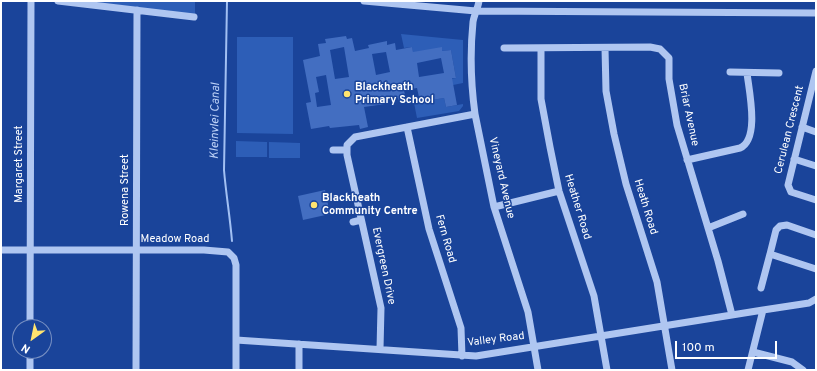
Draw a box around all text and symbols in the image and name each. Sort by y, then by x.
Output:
place label: Blackheath Primary School [355,81,434,107]
street label: Briar Avenue [675,82,701,148]
water label: Kleinvlei Canal [208,83,224,159]
street label: Cerulean Crescent [773,84,807,176]
marker: Blackheath Primary School [342,89,352,99]
street label: Margaret Street [13,125,27,203]
street label: Vineyard Avenue [485,136,517,220]
street label: Rowena Street [119,154,133,226]
street label: Heather Road [561,173,593,241]
street label: Heath Road [630,178,660,236]
place label: Blackheath Community Centre [322,192,418,218]
marker: Blackheath Community Centre [309,200,319,210]
street label: Fern Road [432,213,458,265]
street label: Evergreen Drive [368,226,398,306]
street label: Meadow Road [141,233,209,247]
north arrow [12,319,52,359]
street label: Valley Road [467,330,525,350]
scale bar [677,333,779,359]
text: N [19,340,33,356]
text: 100 m [682,340,715,356]

